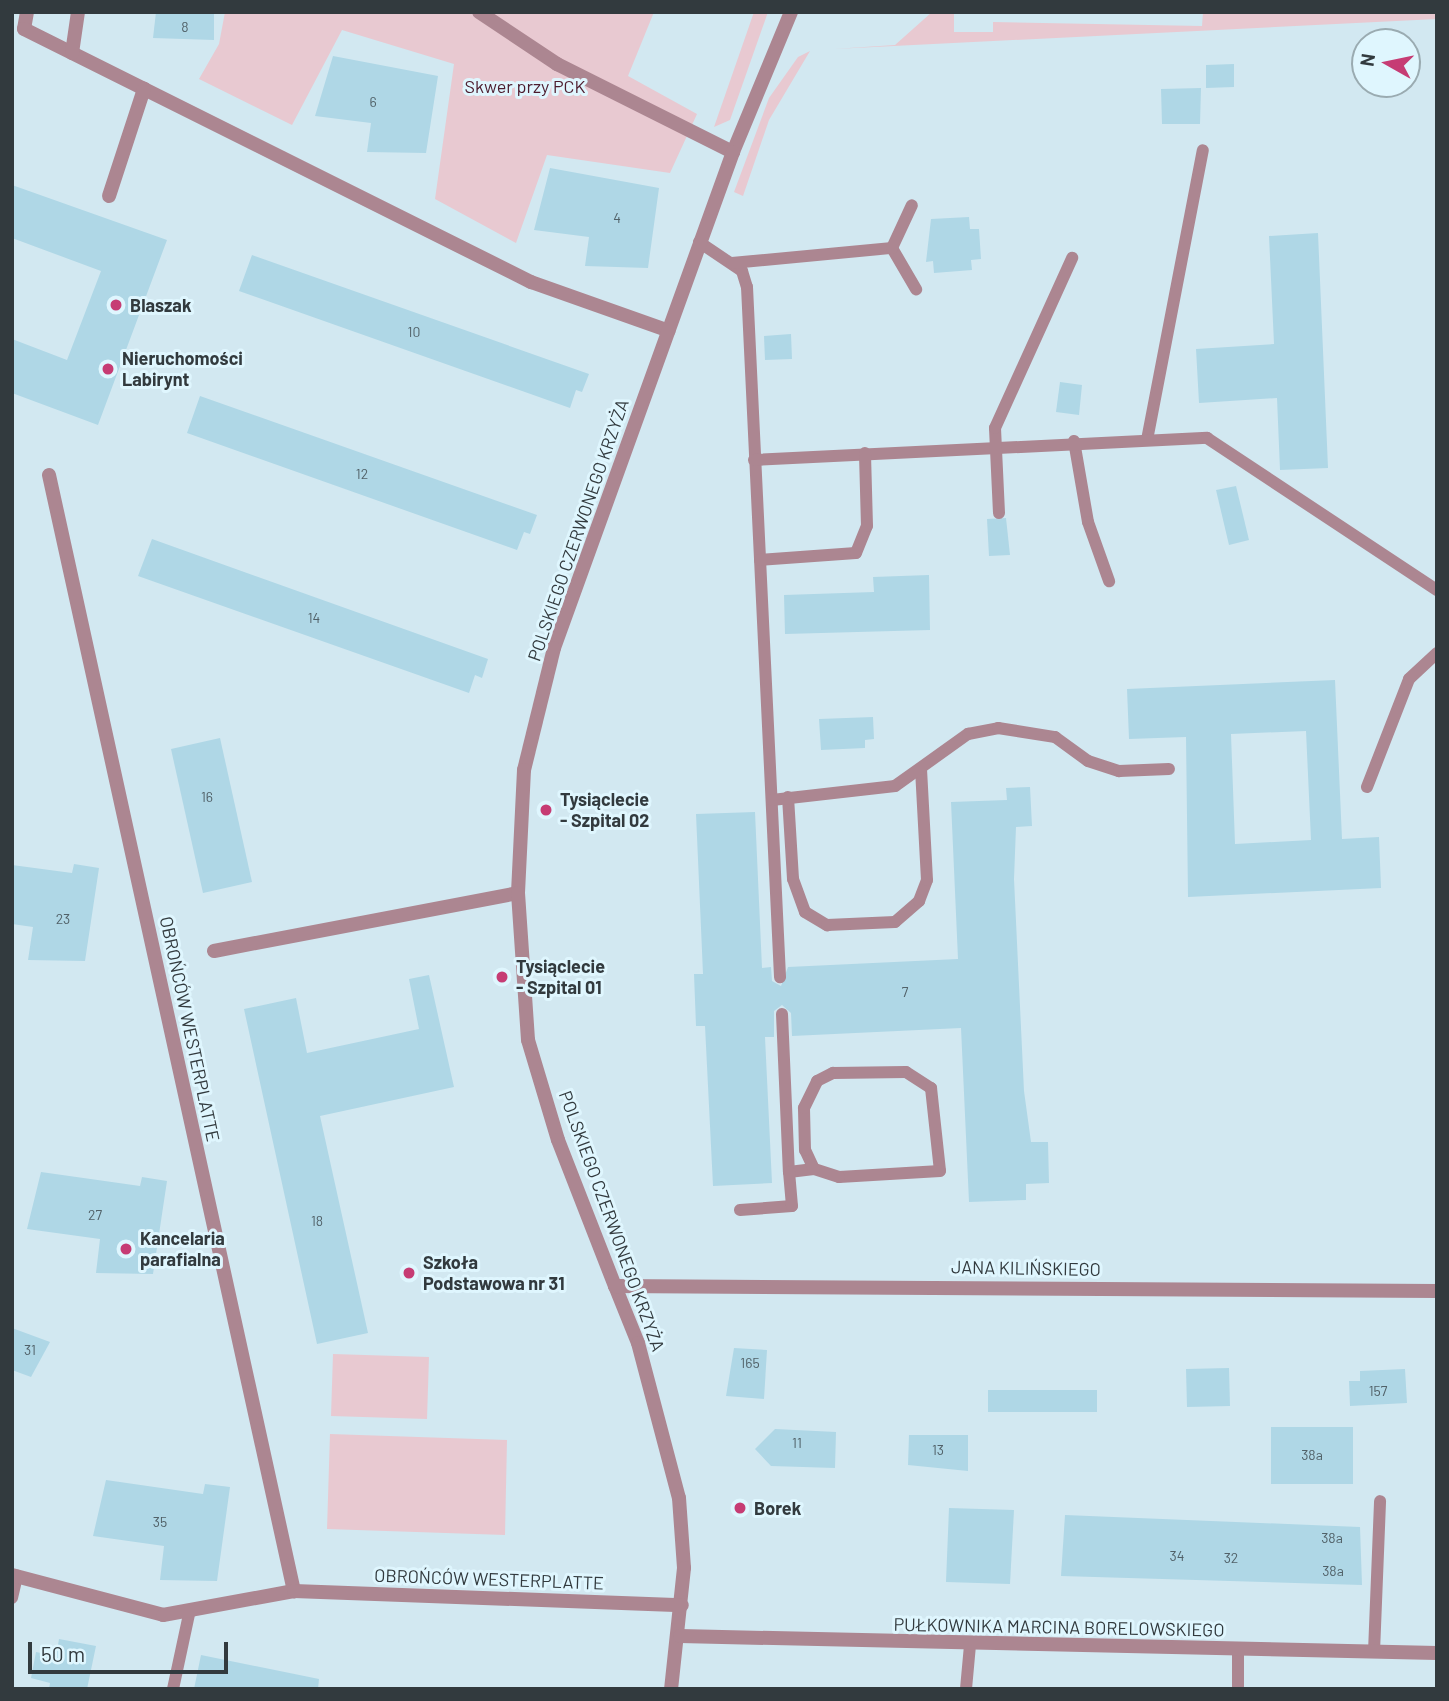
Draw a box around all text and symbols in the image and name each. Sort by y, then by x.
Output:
house number: 8 [181,19,189,35]
north arrow [1351,28,1421,98]
text: N [1354,52,1379,68]
park label: Skwer przy PCK [465,75,585,97]
house number: 6 [369,94,377,110]
house number: 4 [613,210,621,226]
place label: Blaszak [130,294,191,316]
marker: Blaszak [108,297,124,313]
house number: 10 [408,324,420,340]
place label: Nieruchomości Labirynt [122,348,243,390]
marker: Nieruchomości Labirynt [100,361,116,377]
street label: POLSKIEGO CZERWONEGO KRZYŻA [523,396,633,664]
house number: 12 [356,466,368,482]
house number: 14 [308,610,320,626]
house number: 16 [201,789,213,805]
place label: Tysiąclecie - Szpital 02 [560,789,649,832]
marker: Tysiąclecie - Szpital 02 [538,802,554,818]
house number: 23 [56,911,70,927]
street label: OBROŃCÓW WESTERPLATTE [156,914,224,1144]
place label: Tysiąclecie - Szpital 01 [516,956,605,998]
marker: Tysiąclecie - Szpital 01 [494,969,510,985]
house number: 7 [902,984,908,1000]
street label: POLSKIEGO CZERWONEGO KRZYŻA [555,1088,669,1354]
house number: 27 [88,1207,102,1223]
house number: 18 [311,1213,323,1229]
place label: Kancelaria parafialna [140,1228,225,1270]
marker: Kancelaria parafialna [118,1241,134,1257]
place label: Szkoła Podstawowa nr 31 [423,1252,565,1294]
street label: JANA KILIŃSKIEGO [951,1256,1101,1280]
marker: Szkoła Podstawowa nr 31 [401,1265,417,1281]
house number: 31 [24,1342,36,1358]
house number: 165 [740,1355,760,1371]
house number: 157 [1369,1383,1387,1399]
house number: 11 [792,1435,802,1451]
house number: 13 [932,1442,944,1458]
house number: 38a [1301,1447,1323,1463]
place label: Borek [754,1497,801,1519]
marker: Borek [732,1500,748,1516]
house number: 35 [153,1514,167,1530]
house number: 38a [1321,1530,1343,1546]
house number: 34 [1170,1548,1184,1564]
house number: 32 [1224,1550,1238,1566]
house number: 38a [1322,1563,1344,1579]
street label: OBROŃCÓW WESTERPLATTE [374,1564,604,1594]
street label: PUŁKOWNIKA MARCINA BORELOWSKIEGO [893,1613,1225,1641]
scale bar [32,1628,231,1672]
text: 50 m [41,1641,85,1666]

